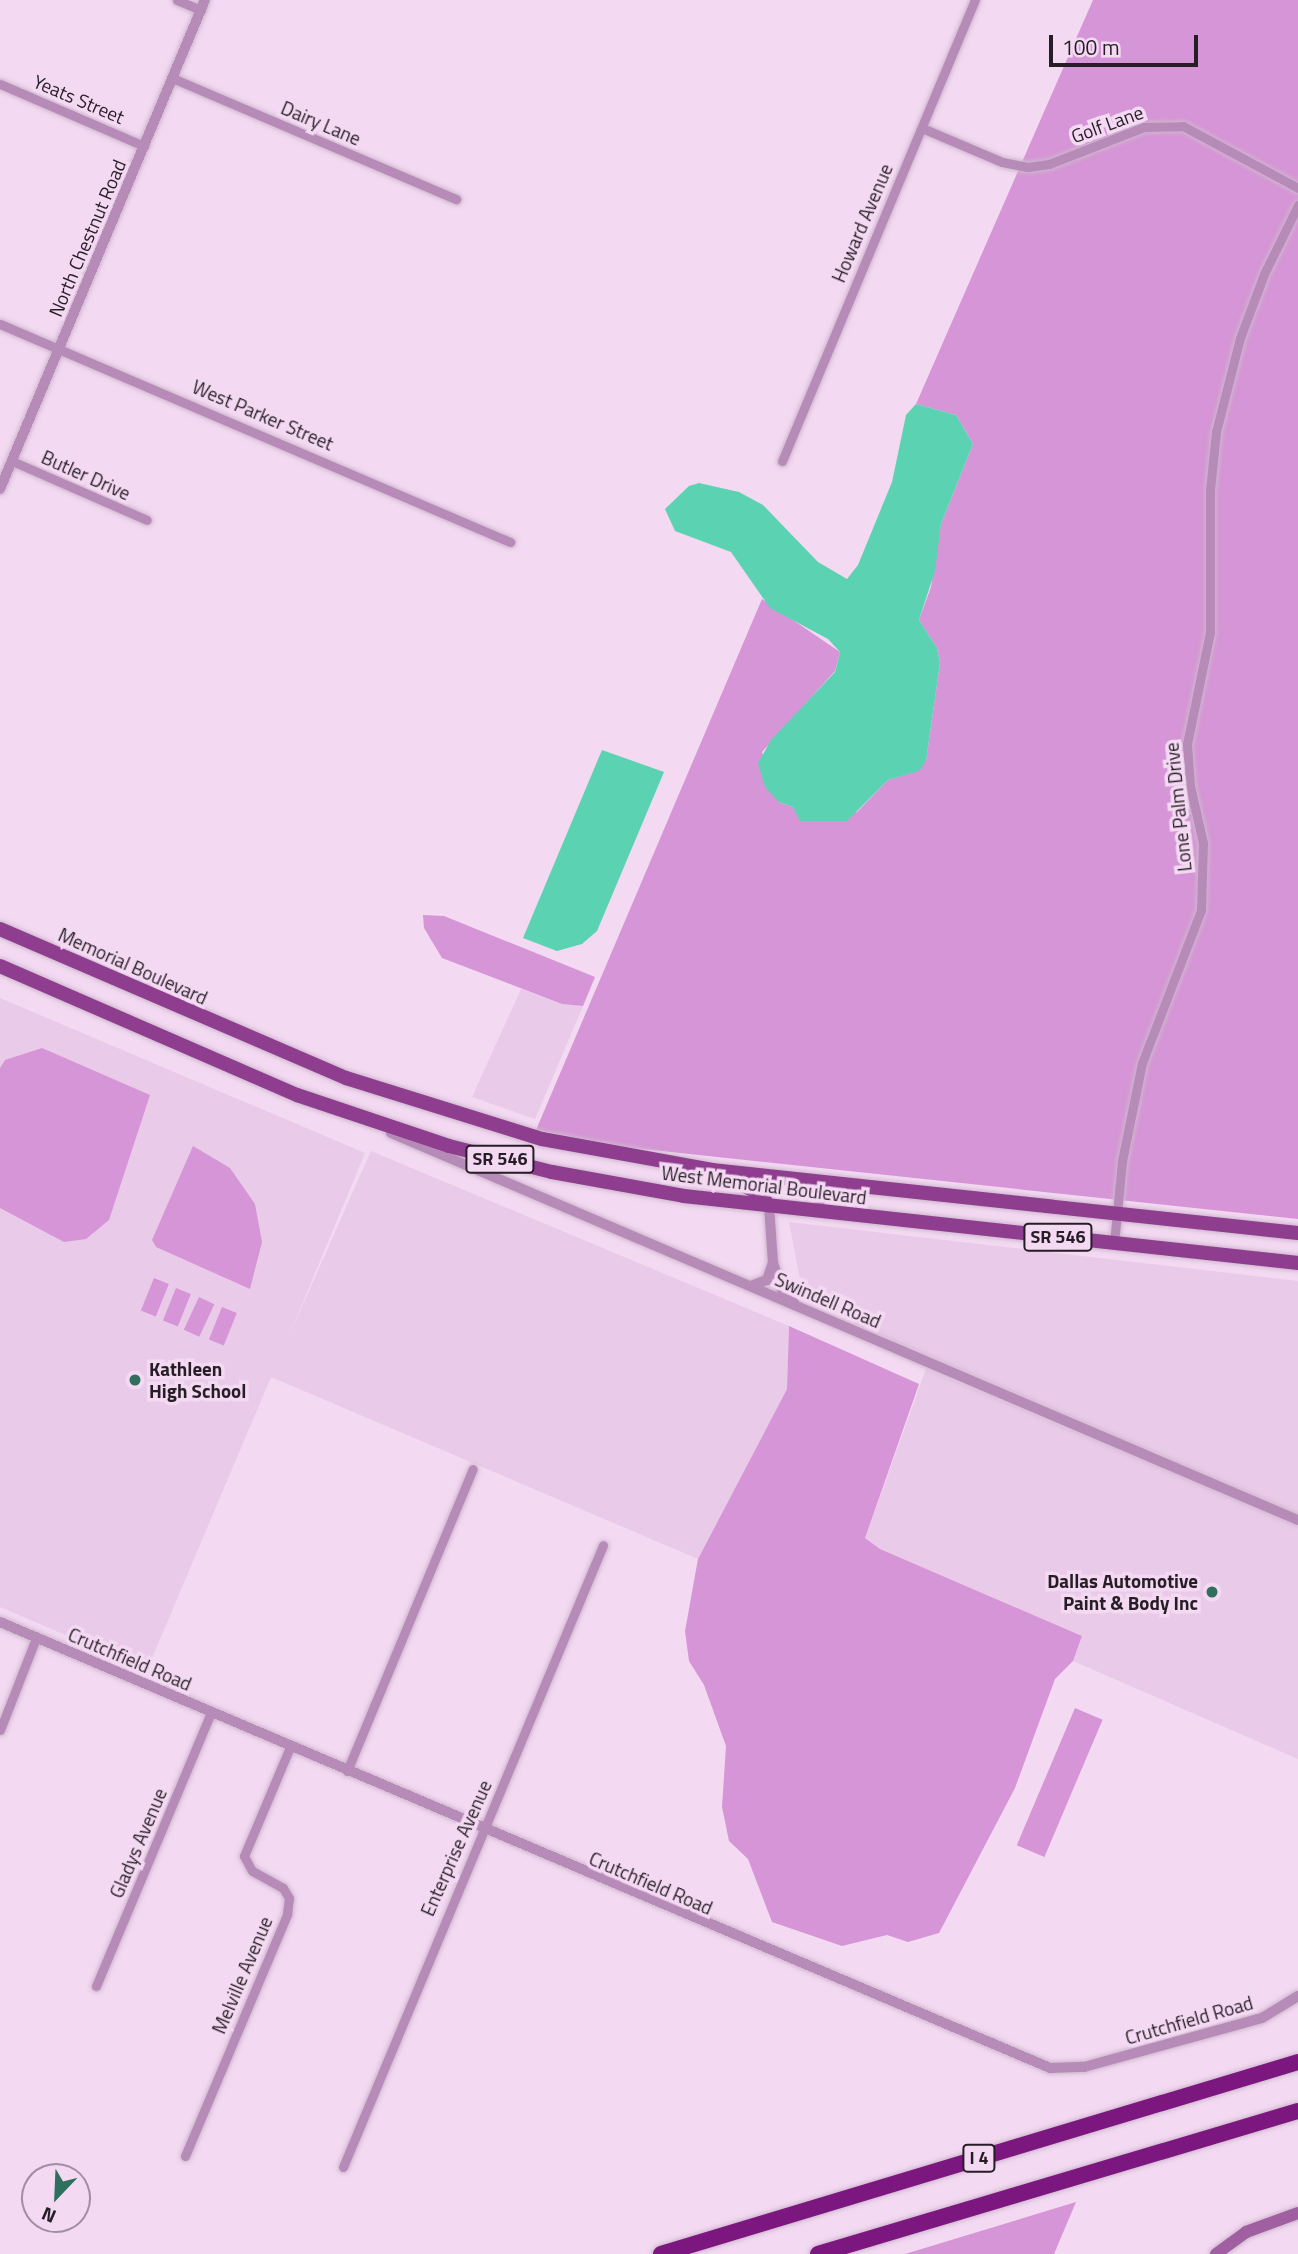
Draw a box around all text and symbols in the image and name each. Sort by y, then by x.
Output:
scale bar [1053,21,1202,65]
text: 100 m [1062,31,1119,63]
street label: Yeats Street [30,70,128,128]
street label: Dairy Lane [278,96,364,150]
street label: Golf Lane [1068,100,1146,148]
street label: North Chestnut Road [44,156,130,320]
street label: Howard Avenue [827,160,897,286]
street label: West Parker Street [189,375,337,455]
street label: Butler Drive [38,445,134,505]
street label: Lone Palm Drive [1160,741,1196,873]
street label: Memorial Boulevard [55,923,211,1009]
road number: SR 546 [465,1144,535,1174]
street label: West Memorial Boulevard [660,1161,868,1209]
road number: SR 546 [1023,1222,1093,1252]
street label: Swindell Road [772,1267,884,1333]
place label: Kathleen High School [149,1358,246,1402]
marker: Kathleen High School [127,1372,143,1388]
place label: Dallas Automotive Paint & Body Inc [1047,1570,1198,1614]
marker: Dallas Automotive Paint & Body Inc [1204,1584,1220,1600]
street label: Crutchfield Road [65,1623,195,1695]
street label: Enterprise Avenue [416,1777,496,1919]
street label: Gladys Avenue [105,1785,171,1901]
street label: Crutchfield Road [586,1847,716,1919]
street label: Melville Avenue [207,1913,277,2037]
street label: Crutchfield Road [1122,1991,1256,2049]
road number: I 4 [962,2144,996,2172]
north arrow [21,2163,91,2233]
text: N [37,2200,60,2232]

